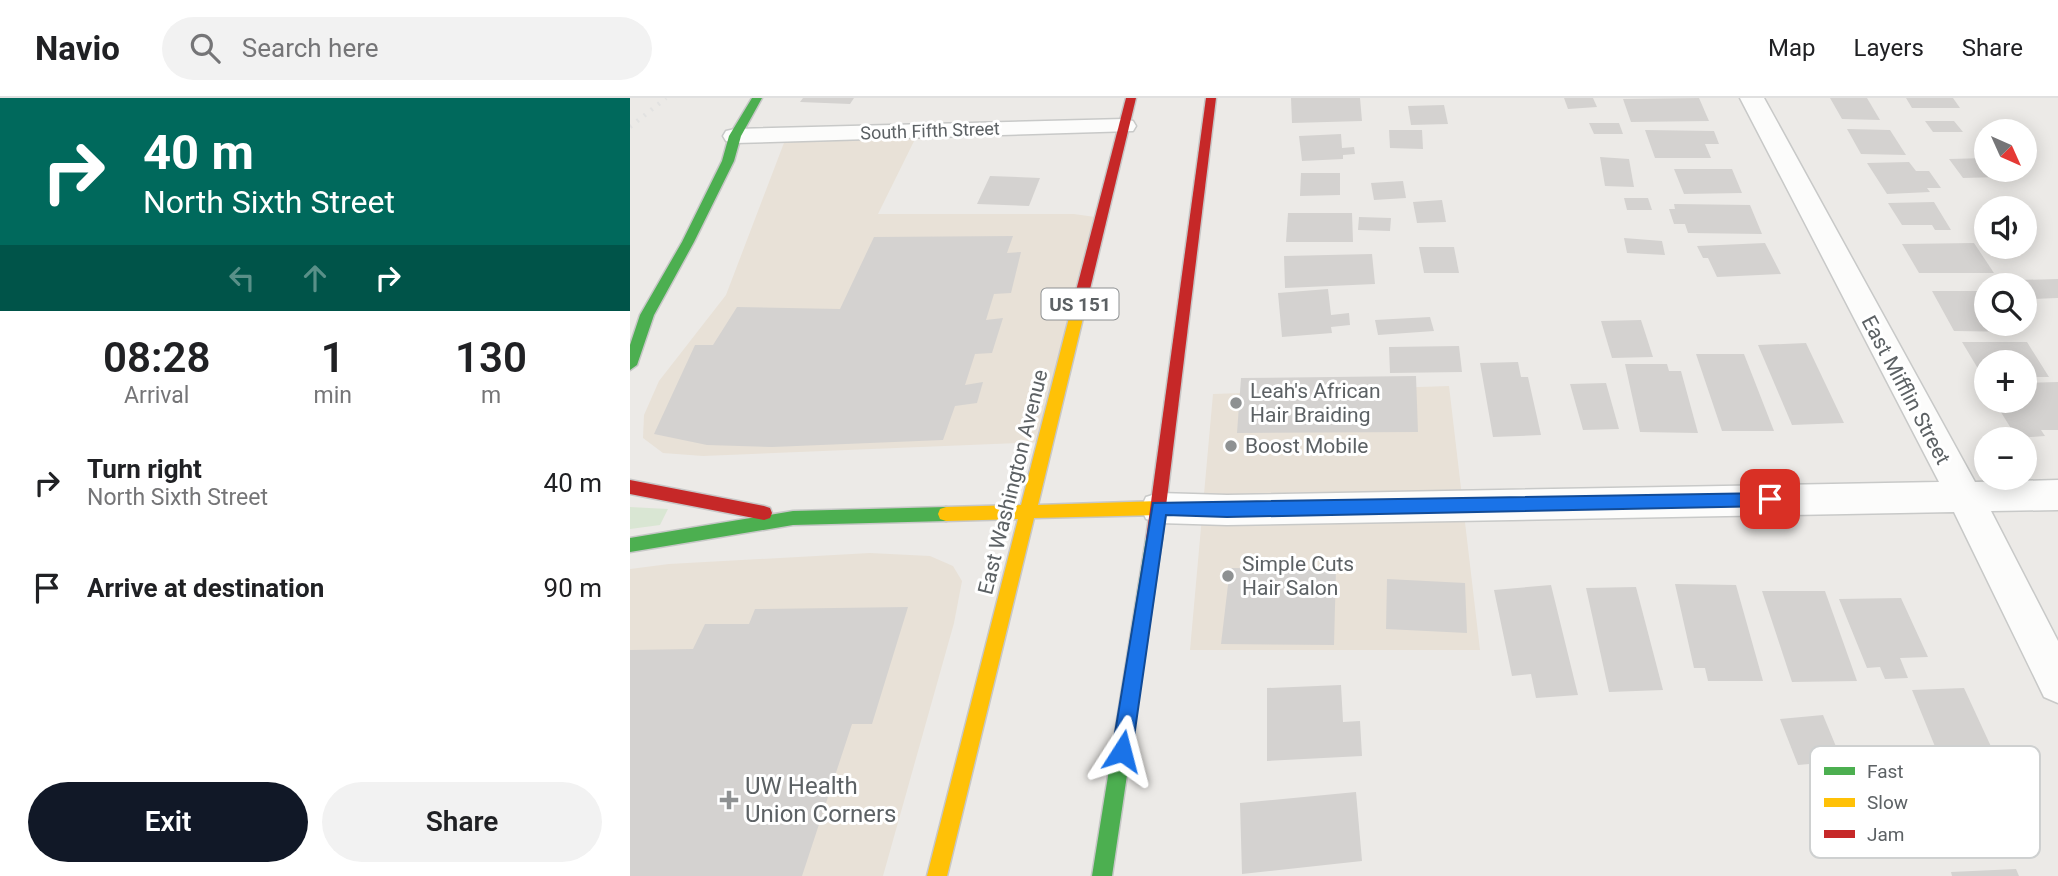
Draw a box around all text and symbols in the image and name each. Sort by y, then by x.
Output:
search box [162,17,652,80]
text: Navio [35,29,120,68]
icon: search [186,29,224,67]
text: Search here [242,33,379,63]
text: Map [1768,34,1816,62]
text: Layers [1854,34,1924,62]
text: Share [1962,34,2023,62]
street label: South Fifth Street [860,118,1000,143]
north arrow [1974,119,2037,182]
map controls [1974,119,2037,490]
text: 40 m [143,124,254,181]
icon: right [28,126,119,217]
text: North Sixth Street [143,183,395,221]
button: sound [1974,196,2037,259]
icon: left [223,259,261,297]
icon: ahead [296,259,334,297]
icon: right [369,259,407,297]
button: search [1974,273,2037,336]
road number: US 151 [1042,288,1119,320]
street label: East Mifflin Street [1857,312,1955,469]
text: 08:28 [103,333,210,382]
text: 1 [321,333,345,382]
text: 130 [455,333,527,382]
button: + [1974,350,2037,413]
street label: East Washington Avenue [973,367,1053,597]
place label: Leah's African Hair Braiding [1250,379,1381,427]
text: Arrival [124,382,189,409]
text: min [313,382,352,409]
text: m [481,382,501,409]
marker: Leah's African Hair Braiding [1228,395,1244,411]
button: − [1974,427,2037,490]
place label: Boost Mobile [1245,434,1368,458]
marker: Boost Mobile [1223,438,1239,454]
text: Turn right [87,454,202,484]
icon: right [28,464,66,502]
text: 40 m [544,468,602,498]
pin [1740,469,1800,529]
icon: arrive [1751,480,1789,518]
text: North Sixth Street [87,484,268,511]
place label: Simple Cuts Hair Salon [1242,552,1354,600]
marker: Simple Cuts Hair Salon [1220,568,1236,584]
icon: arrive [28,569,66,607]
text: Arrive at destination [87,573,324,603]
text: 90 m [544,573,602,603]
position arrow [1085,714,1159,788]
legend [1810,746,2040,858]
text: Fast [1867,760,1904,783]
place label: UW Health Union Corners [745,772,897,828]
button: Exit [28,782,308,862]
button: Share [322,782,602,862]
marker: UW Health Union Corners [719,790,739,810]
text: Slow [1867,791,1908,814]
text: Jam [1867,823,1904,846]

